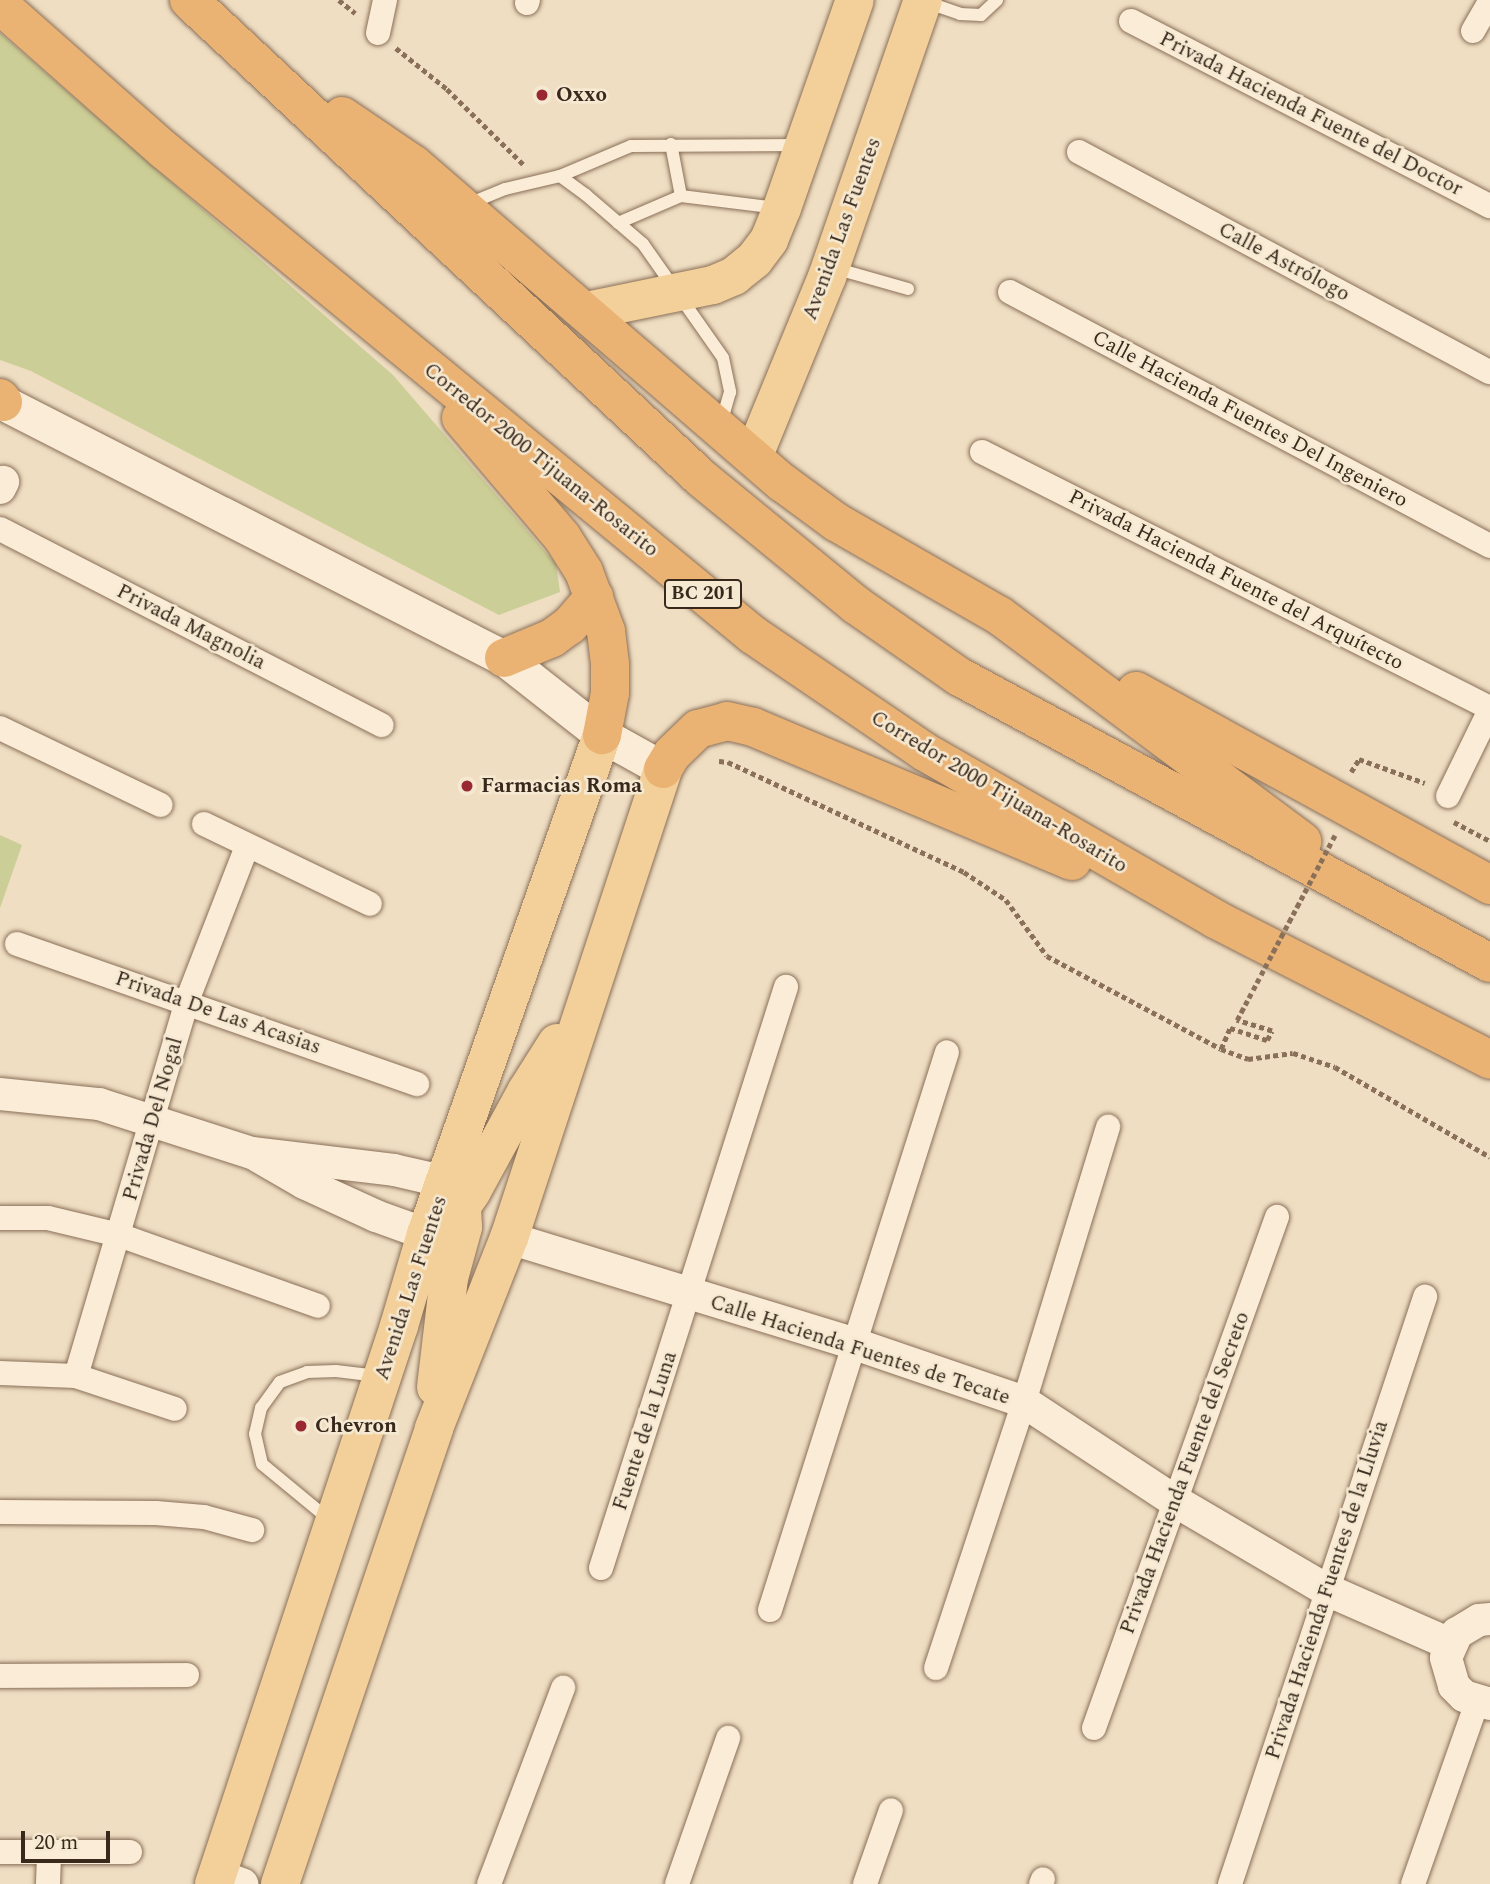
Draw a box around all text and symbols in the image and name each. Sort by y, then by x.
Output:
street label: Privada Hacienda Fuente del Doctor [1155,26,1467,202]
place label: Oxxo [556,82,607,108]
marker: Oxxo [534,87,550,103]
street label: Avenida Las Fuentes [797,134,887,324]
street label: Calle Astrólogo [1214,217,1354,307]
street label: Calle Hacienda Fuentes Del Ingeniero [1088,325,1412,513]
street label: Corredor 2000 Tijuana-Rosarito [419,357,663,563]
street label: Privada Hacienda Fuente del Arquítecto [1064,484,1408,676]
street label: Privada Magnolia [112,579,270,675]
road number: BC 201 [663,579,743,610]
street label: Corredor 2000 Tijuana-Rosarito [866,705,1132,879]
place label: Farmacias Roma [481,773,642,799]
marker: Farmacias Roma [459,778,475,794]
street label: Privada De Las Acasias [112,966,324,1060]
street label: Privada Del Nogal [118,1034,188,1204]
street label: Avenida Las Fuentes [369,1193,453,1383]
street label: Calle Hacienda Fuentes de Tecate [707,1290,1013,1410]
street label: Privada Hacienda Fuente del Secreto [1115,1308,1255,1638]
street label: Fuente de la Luna [607,1348,683,1514]
place label: Chevron [315,1413,397,1439]
street label: Privada Hacienda Fuentes de la Lluvia [1260,1417,1394,1763]
marker: Chevron [293,1418,309,1434]
scale bar [24,1818,114,1862]
text: 20 m [34,1827,78,1859]

